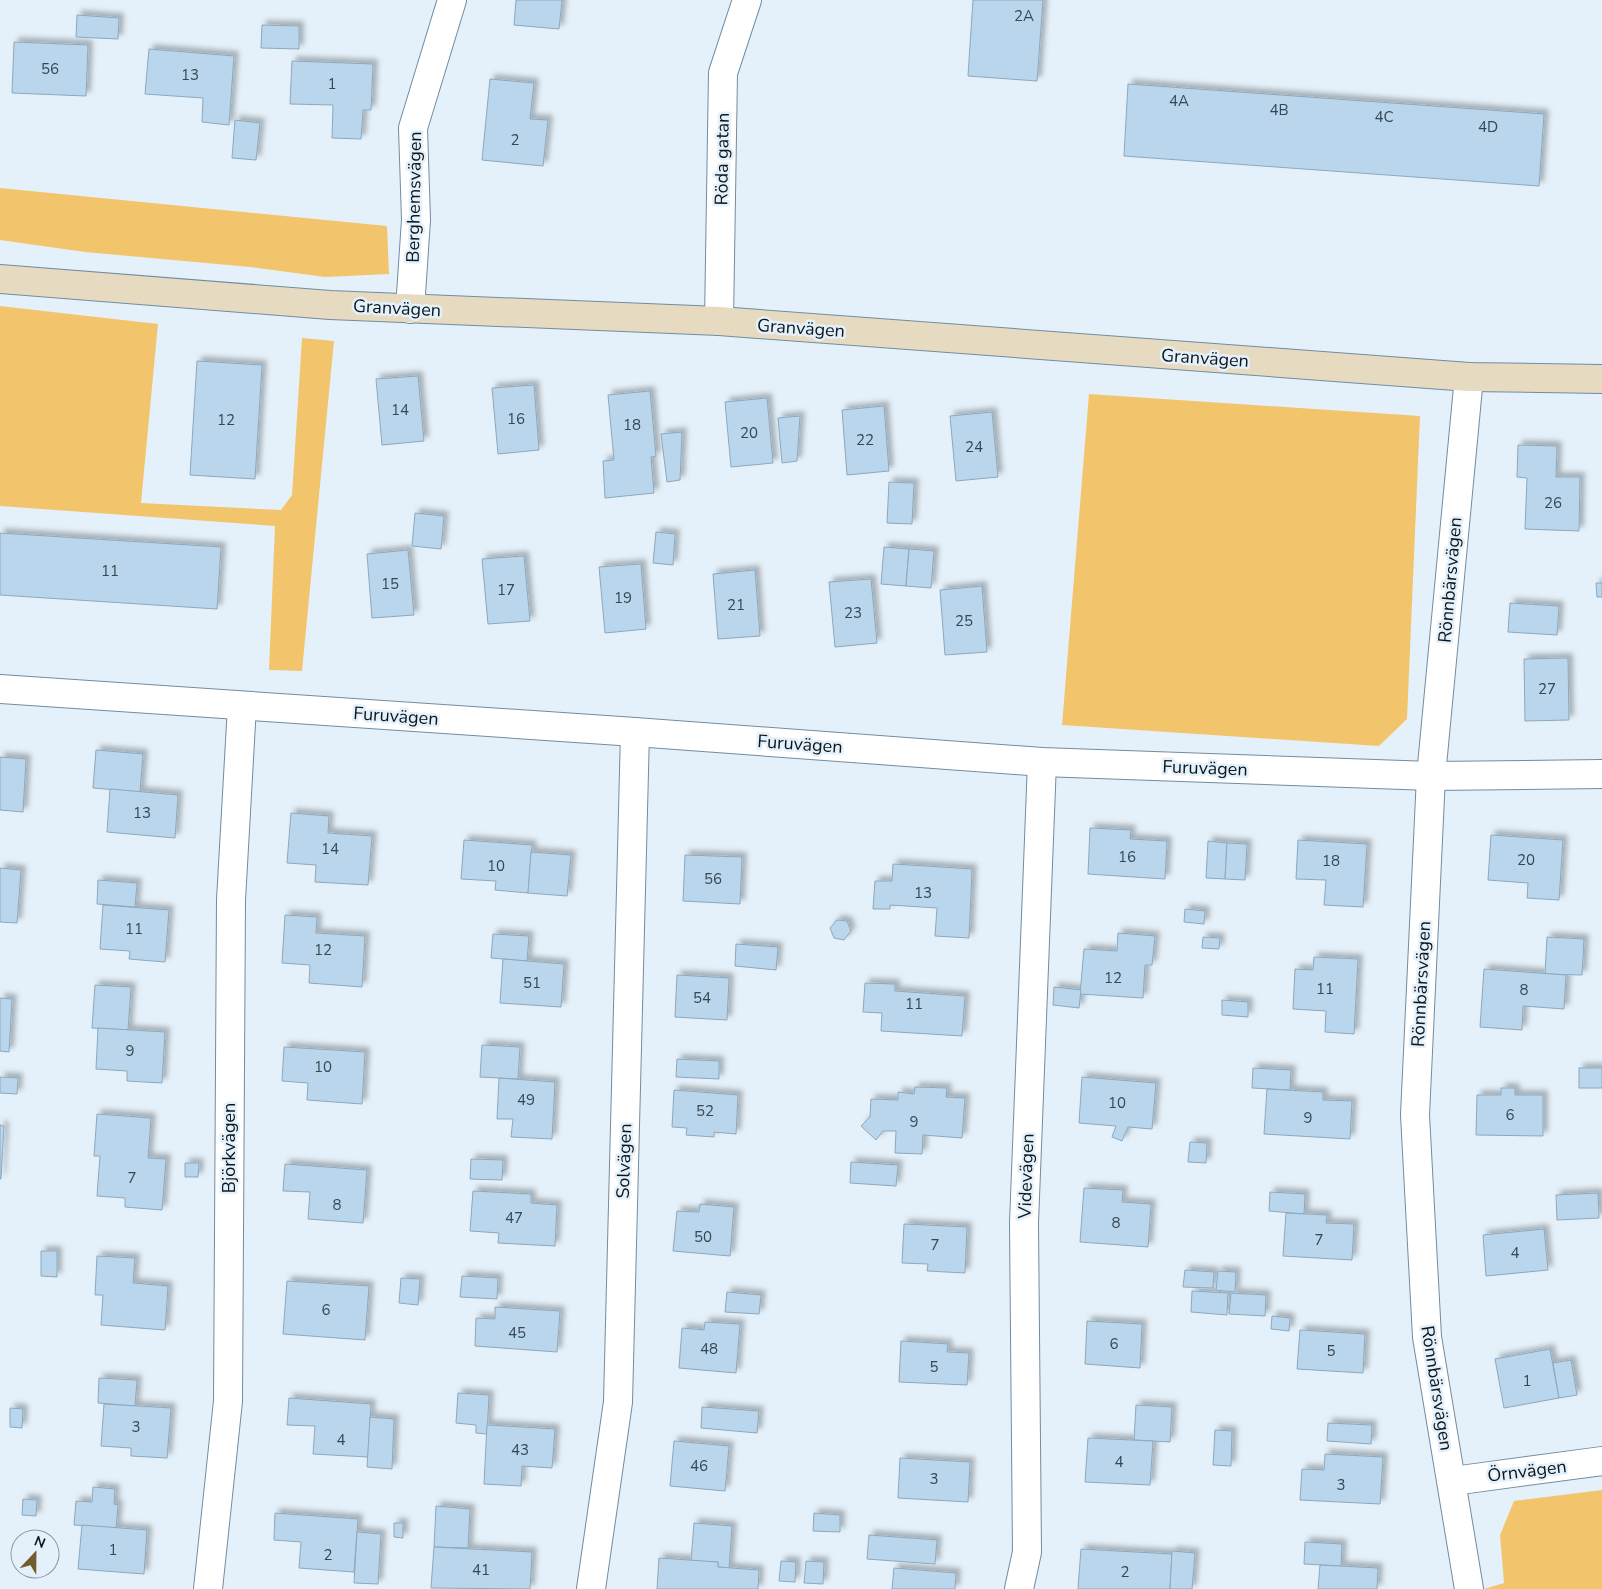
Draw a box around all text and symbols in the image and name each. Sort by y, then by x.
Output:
house number: 2A [1014,6,1034,26]
house number: 56 [41,59,59,79]
house number: 13 [181,65,199,85]
house number: 1 [327,74,337,94]
house number: 4A [1169,91,1189,111]
house number: 4B [1269,100,1289,120]
house number: 4C [1374,107,1394,127]
street label: Röda gatan [709,112,735,206]
house number: 4D [1478,117,1498,137]
house number: 2 [510,130,520,150]
street label: Berghemsvägen [401,131,427,263]
street label: Granvägen [352,294,442,322]
street label: Granvägen [756,313,846,343]
street label: Granvägen [1160,343,1250,373]
house number: 14 [391,400,409,420]
house number: 16 [507,409,525,429]
house number: 12 [217,410,235,430]
house number: 18 [623,415,641,435]
house number: 20 [740,423,758,443]
house number: 22 [856,430,874,450]
house number: 24 [965,437,983,457]
house number: 26 [1544,493,1562,513]
street label: Rönnbärsvägen [1433,516,1467,644]
house number: 11 [101,561,119,581]
house number: 15 [381,574,399,594]
house number: 17 [497,580,515,600]
house number: 19 [614,588,632,608]
house number: 21 [727,595,745,615]
house number: 23 [844,603,862,623]
house number: 25 [955,611,973,631]
house number: 27 [1538,679,1556,699]
street label: Furuvägen [353,701,439,731]
street label: Furuvägen [757,729,843,759]
street label: Furuvägen [1162,755,1248,781]
house number: 13 [133,803,151,823]
house number: 14 [321,839,339,859]
house number: 16 [1118,847,1136,867]
house number: 20 [1517,850,1535,870]
house number: 18 [1322,851,1340,871]
house number: 10 [487,856,505,876]
house number: 56 [704,869,722,889]
house number: 13 [914,883,932,903]
house number: 11 [125,919,143,939]
street label: Rönnbärsvägen [1406,920,1436,1048]
house number: 12 [314,940,332,960]
house number: 12 [1104,968,1122,988]
house number: 51 [523,973,541,993]
house number: 11 [1316,979,1334,999]
house number: 8 [1519,980,1529,1000]
house number: 54 [693,988,711,1008]
house number: 11 [905,994,923,1014]
house number: 9 [125,1041,135,1061]
house number: 10 [314,1057,332,1077]
house number: 49 [517,1090,535,1110]
house number: 10 [1108,1093,1126,1113]
house number: 52 [696,1101,714,1121]
street label: Björkvägen [217,1103,241,1193]
house number: 6 [1505,1105,1515,1125]
house number: 9 [1303,1108,1313,1128]
house number: 9 [909,1112,919,1132]
street label: Solvägen [611,1123,637,1199]
street label: Videvägen [1012,1133,1039,1220]
house number: 7 [127,1168,137,1188]
house number: 8 [332,1195,342,1215]
house number: 47 [505,1208,523,1228]
house number: 8 [1111,1213,1121,1233]
house number: 50 [694,1227,712,1247]
house number: 7 [1314,1230,1324,1250]
house number: 7 [930,1235,940,1255]
house number: 4 [1510,1243,1520,1263]
house number: 6 [321,1300,331,1320]
house number: 45 [508,1323,526,1343]
street label: Rönnbärsvägen [1415,1324,1459,1452]
house number: 6 [1109,1334,1119,1354]
house number: 48 [700,1339,718,1359]
house number: 5 [1326,1341,1336,1361]
house number: 5 [929,1357,939,1377]
house number: 1 [1522,1371,1532,1391]
house number: 3 [131,1417,141,1437]
house number: 4 [336,1430,346,1450]
house number: 43 [511,1440,529,1460]
house number: 4 [1114,1452,1124,1472]
street label: Örnvägen [1486,1454,1568,1488]
house number: 46 [690,1456,708,1476]
house number: 3 [929,1469,939,1489]
house number: 3 [1336,1475,1346,1495]
north arrow [10,1529,60,1579]
text: N [31,1532,48,1553]
house number: 1 [108,1540,118,1560]
house number: 2 [323,1545,333,1565]
house number: 41 [472,1560,490,1580]
house number: 2 [1120,1562,1130,1582]

